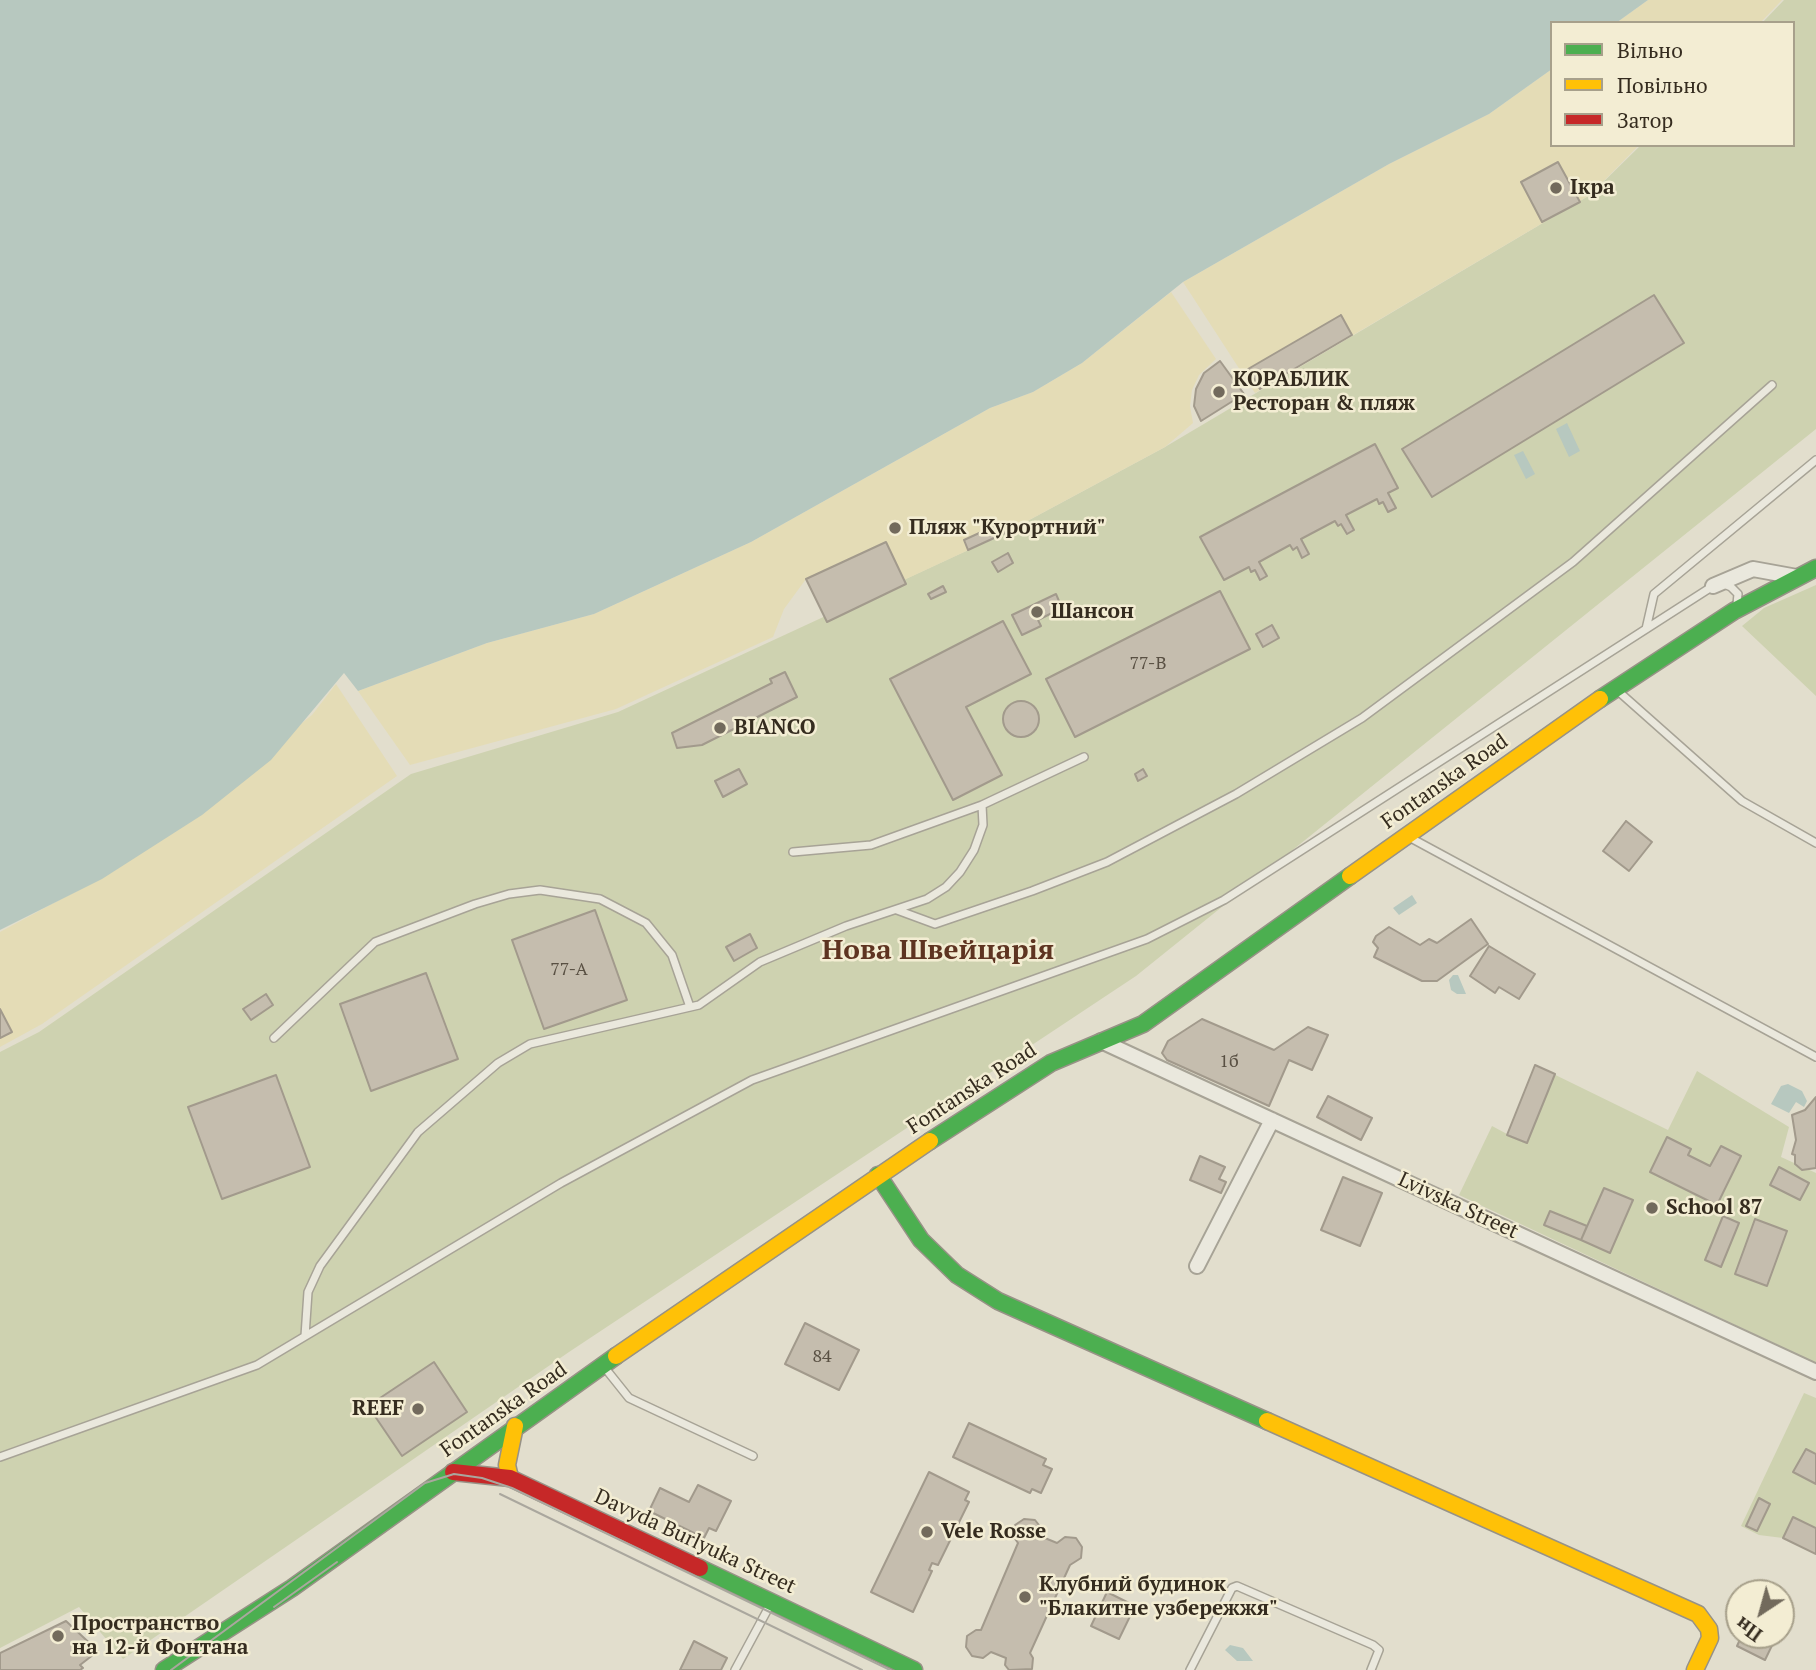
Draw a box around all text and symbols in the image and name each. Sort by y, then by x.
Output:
legend [1550,21,1795,147]
text: Вільно [1617,36,1683,64]
text: Повільно [1617,71,1708,99]
text: Затор [1617,106,1673,134]
place label: Ікра [1570,175,1615,201]
marker: Ікра [1548,180,1564,196]
place label: КОРАБЛИК Ресторан & пляж [1233,367,1415,417]
marker: КОРАБЛИК Ресторан & пляж [1211,384,1227,400]
place label: Пляж "Курортний" [909,515,1105,541]
marker: Пляж "Курортний" [887,520,903,536]
place label: Шансон [1051,599,1134,625]
marker: Шансон [1029,604,1045,620]
house number: 77-В [1130,653,1166,675]
place label: BIANCO [734,715,816,741]
marker: BIANCO [712,720,728,736]
street label: Fontanska Road [1377,729,1513,835]
district label: Нова Швейцарія [822,934,1054,968]
house number: 77-А [550,959,588,981]
street label: Fontanska Road [903,1038,1041,1140]
house number: 1б [1219,1051,1239,1073]
street label: Lvivska Street [1394,1167,1522,1245]
place label: School 87 [1666,1195,1763,1221]
marker: School 87 [1644,1200,1660,1216]
house number: 84 [812,1346,832,1368]
street label: Fontanska Road [436,1357,572,1463]
place label: REEF [352,1396,404,1422]
marker: REEF [410,1401,426,1417]
street label: Davyda Burlyuka Street [590,1484,800,1600]
place label: Vele Rosse [941,1519,1046,1545]
marker: Vele Rosse [919,1524,935,1540]
place label: Клубний будинок "Блакитне узбережжя" [1039,1572,1278,1622]
north arrow [1725,1579,1795,1649]
marker: Клубний будинок "Блакитне узбережжя" [1017,1589,1033,1605]
place label: Пространство на 12-й Фонтана [72,1611,248,1661]
text: Пн [1730,1612,1767,1648]
marker: Пространство на 12-й Фонтана [50,1628,66,1644]

